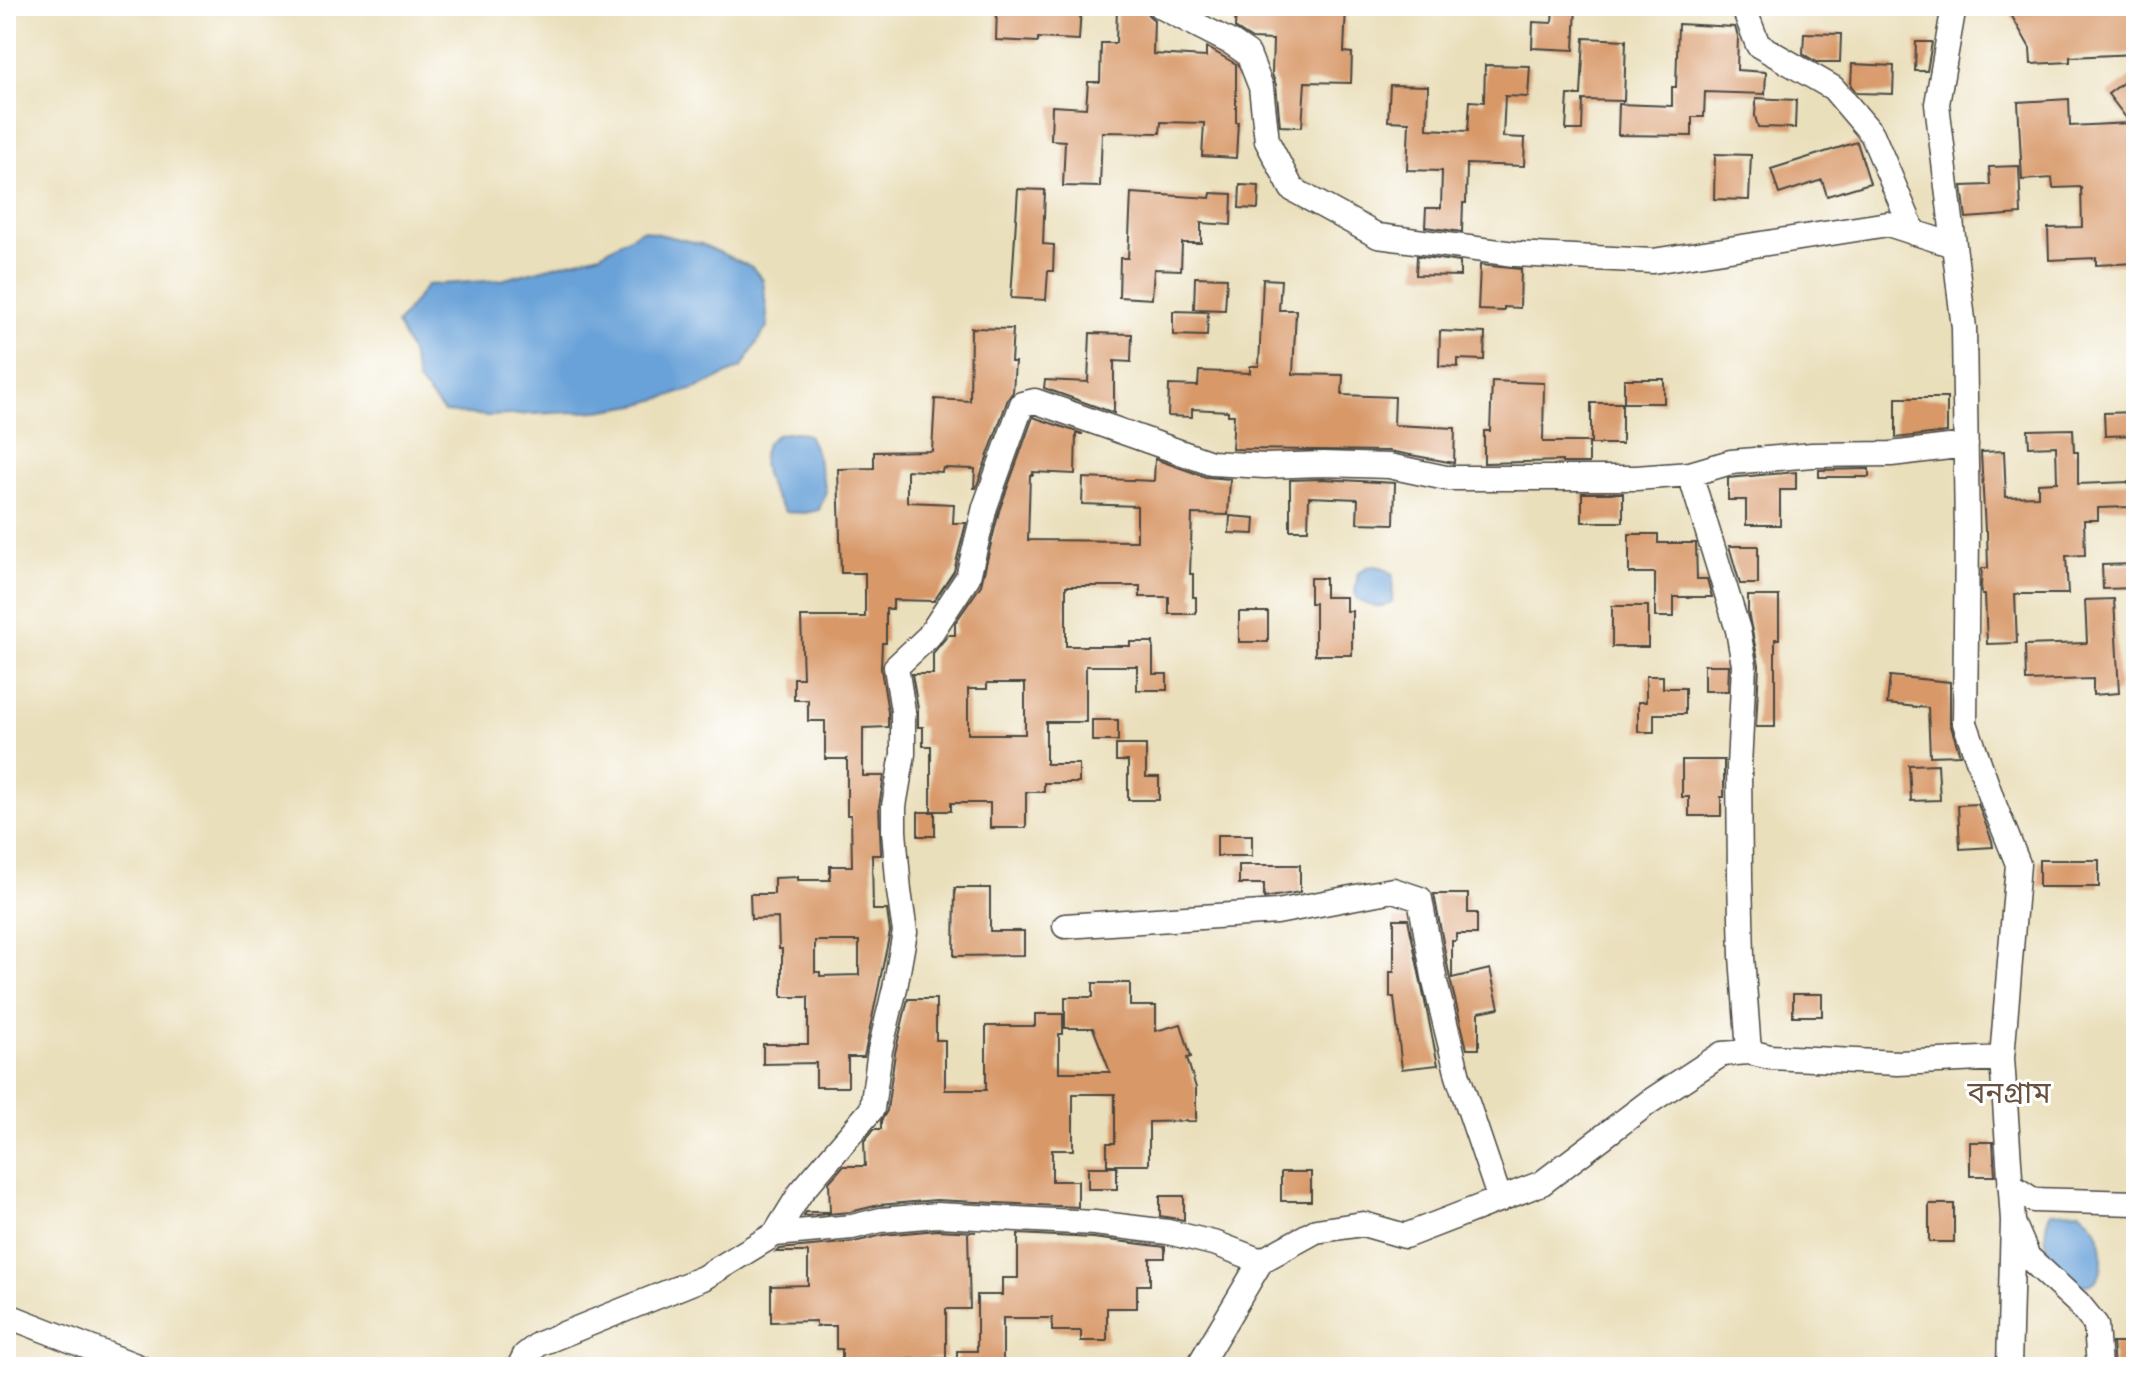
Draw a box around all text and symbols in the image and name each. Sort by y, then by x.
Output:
district label: বনগ্রাম [1966,1076,2051,1112]

